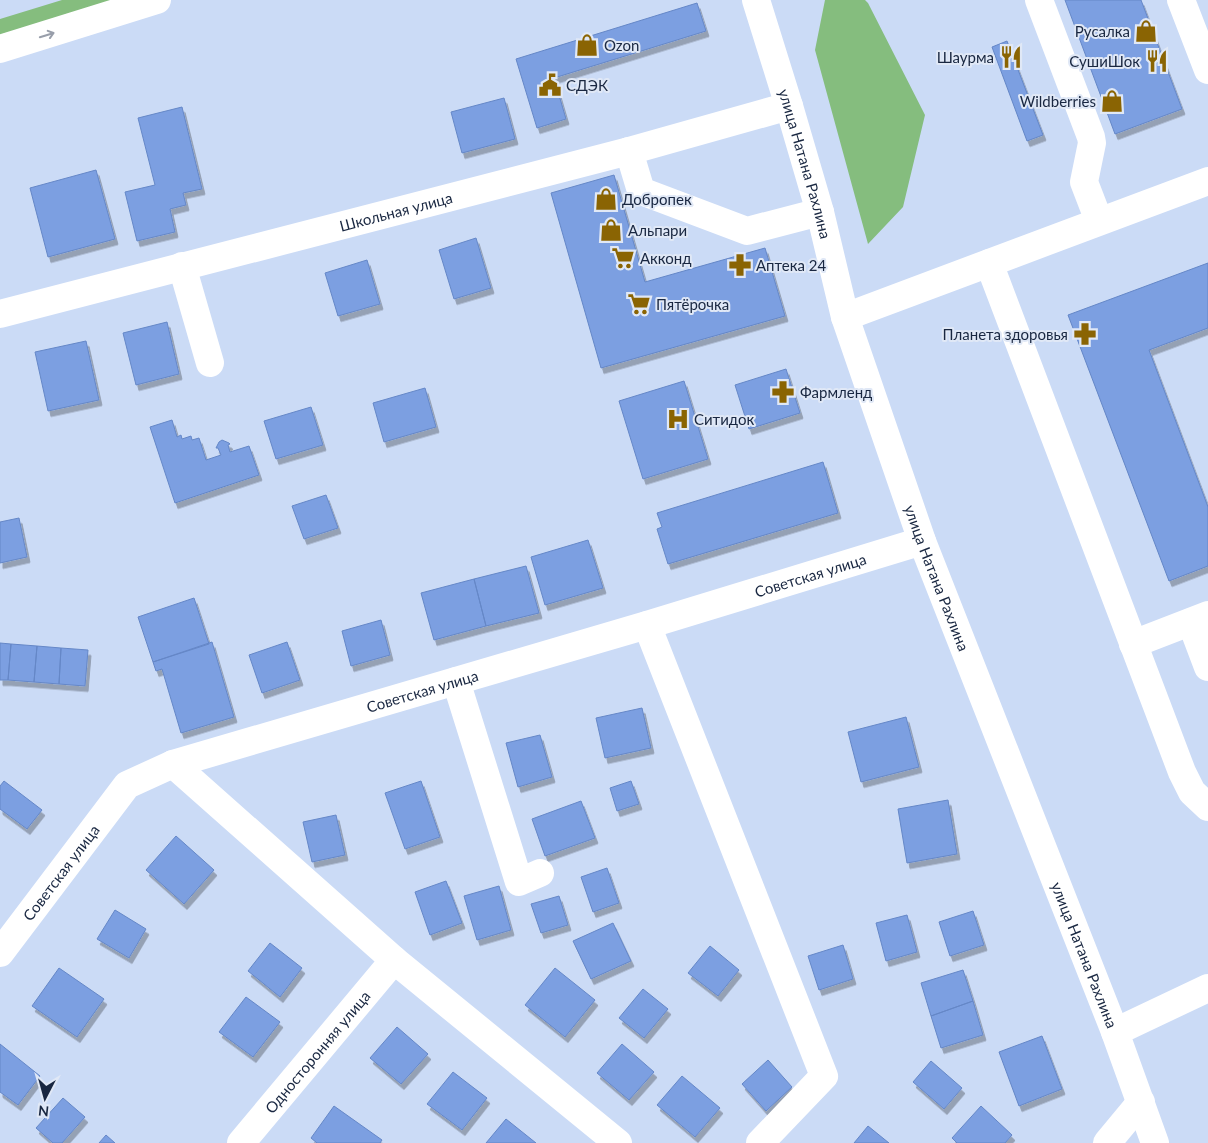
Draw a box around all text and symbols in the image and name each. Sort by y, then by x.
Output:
shop icon: Русалка [1133,18,1159,44]
place label: Русалка [1075,22,1130,40]
one-way arrow [38,29,54,39]
shop icon: Ozon [574,32,600,58]
place label: Ozon [604,36,639,54]
restaurant icon: Шаурма [998,44,1024,70]
place label: Шаурма [937,48,994,66]
restaurant icon: СушиШок [1144,48,1170,74]
place label: СушиШок [1069,52,1140,70]
public building icon: СДЭК [537,72,563,98]
place label: СДЭК [566,76,608,94]
street label: улица Натана Рахлина [775,86,835,240]
shop icon: Wildberries [1099,88,1125,114]
place label: Wildberries [1020,92,1096,110]
shop icon: Добропек [593,186,619,212]
street label: Школьная улица [338,188,454,235]
place label: Добропек [622,190,692,208]
shop icon: Альпари [598,217,624,243]
place label: Альпари [628,221,687,239]
supermarket icon: Акконд [610,245,636,271]
place label: Акконд [640,249,692,267]
pharmacy icon: Аптека 24 [727,252,753,278]
place label: Аптека 24 [756,256,826,274]
supermarket icon: Пятёрочка [626,291,652,317]
place label: Пятёрочка [656,295,729,313]
pharmacy icon: Планета здоровья [1072,321,1098,347]
place label: Планета здоровья [943,325,1068,343]
pharmacy icon: Фармленд [770,379,796,405]
place label: Фармленд [800,383,872,401]
hospital icon: Ситидок [665,406,691,432]
place label: Ситидок [694,410,754,428]
street label: улица Натана Рахлина [901,502,973,654]
street label: Советская улица [753,550,868,601]
street label: Советская улица [364,666,480,716]
street label: Советская улица [19,821,103,924]
street label: улица Натана Рахлина [1048,879,1121,1030]
street label: Односторонняя улица [261,987,374,1117]
north arrow [20,1073,70,1123]
text: N [37,1102,50,1120]

